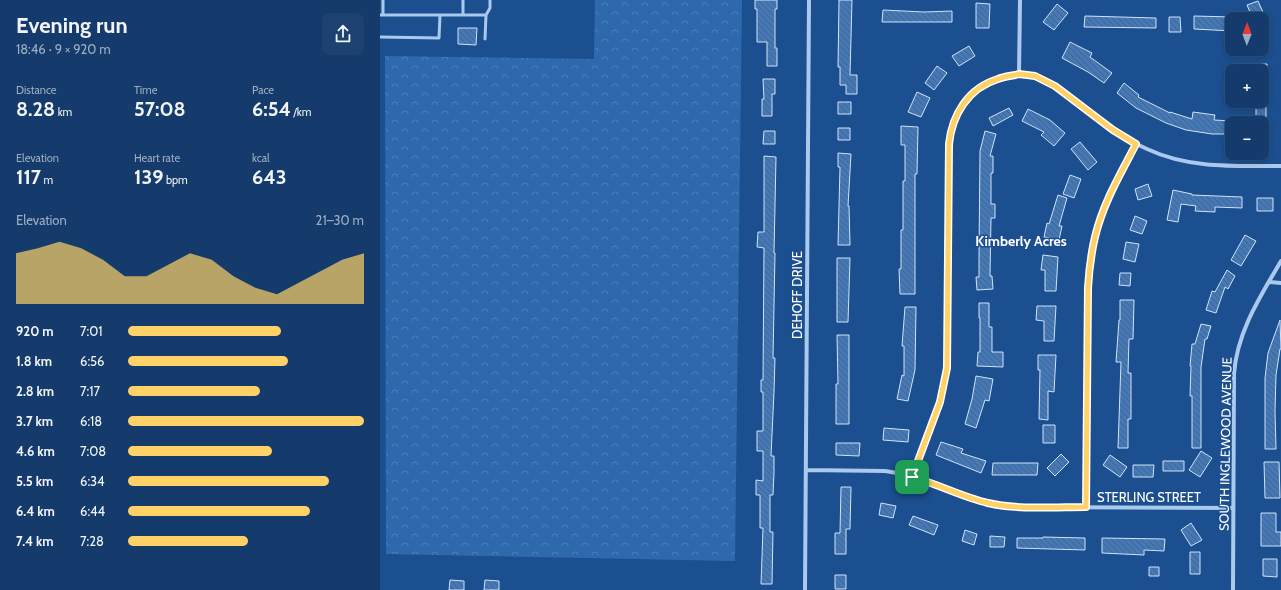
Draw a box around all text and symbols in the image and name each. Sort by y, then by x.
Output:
text: Evening run [16,12,128,39]
north arrow [1225,12,1269,56]
map controls [1225,12,1269,160]
button: share [322,13,364,55]
text: 18:46 · 9 × 920 m [16,41,111,57]
button: + [1225,64,1269,108]
text: Distance [16,83,57,97]
text: Time [134,83,157,97]
text: Pace [252,83,274,97]
text: 8.28 [16,97,55,121]
text: 57:08 [134,97,186,121]
text: 6:54 [252,97,291,121]
text: km [55,105,72,119]
text: /km [291,105,311,119]
button: − [1225,116,1269,160]
text: Elevation [16,151,59,165]
text: Heart rate [134,151,180,165]
text: kcal [252,151,270,165]
text: 117 [16,165,41,189]
text: 139 [134,165,163,189]
text: 643 [252,165,286,189]
text: m [41,173,53,187]
text: bpm [163,173,188,187]
text: Elevation [16,212,67,228]
text: 21–30 m [316,212,364,228]
district label: Kimberly Acres [975,232,1067,250]
street label: DEHOFF DRIVE [789,251,805,339]
text: 920 m [16,323,54,339]
text: 7:01 [80,323,103,339]
text: 1.8 km [16,353,52,369]
text: 6:56 [80,353,105,369]
street label: SOUTH INGLEWOOD AVENUE [1215,357,1235,531]
text: 2.8 km [16,383,54,399]
text: 7:17 [80,383,100,399]
text: 3.7 km [16,413,53,429]
text: 6:18 [80,413,102,429]
text: 4.6 km [16,443,55,459]
text: 7:08 [80,443,106,459]
pin [895,460,929,494]
icon: arrive [901,466,923,488]
text: 5.5 km [16,473,53,489]
text: 6:34 [80,473,105,489]
street label: STERLING STREET [1097,489,1201,505]
text: 6.4 km [16,503,55,519]
text: 6:44 [80,503,105,519]
text: 7.4 km [16,533,54,549]
text: 7:28 [80,533,104,549]

